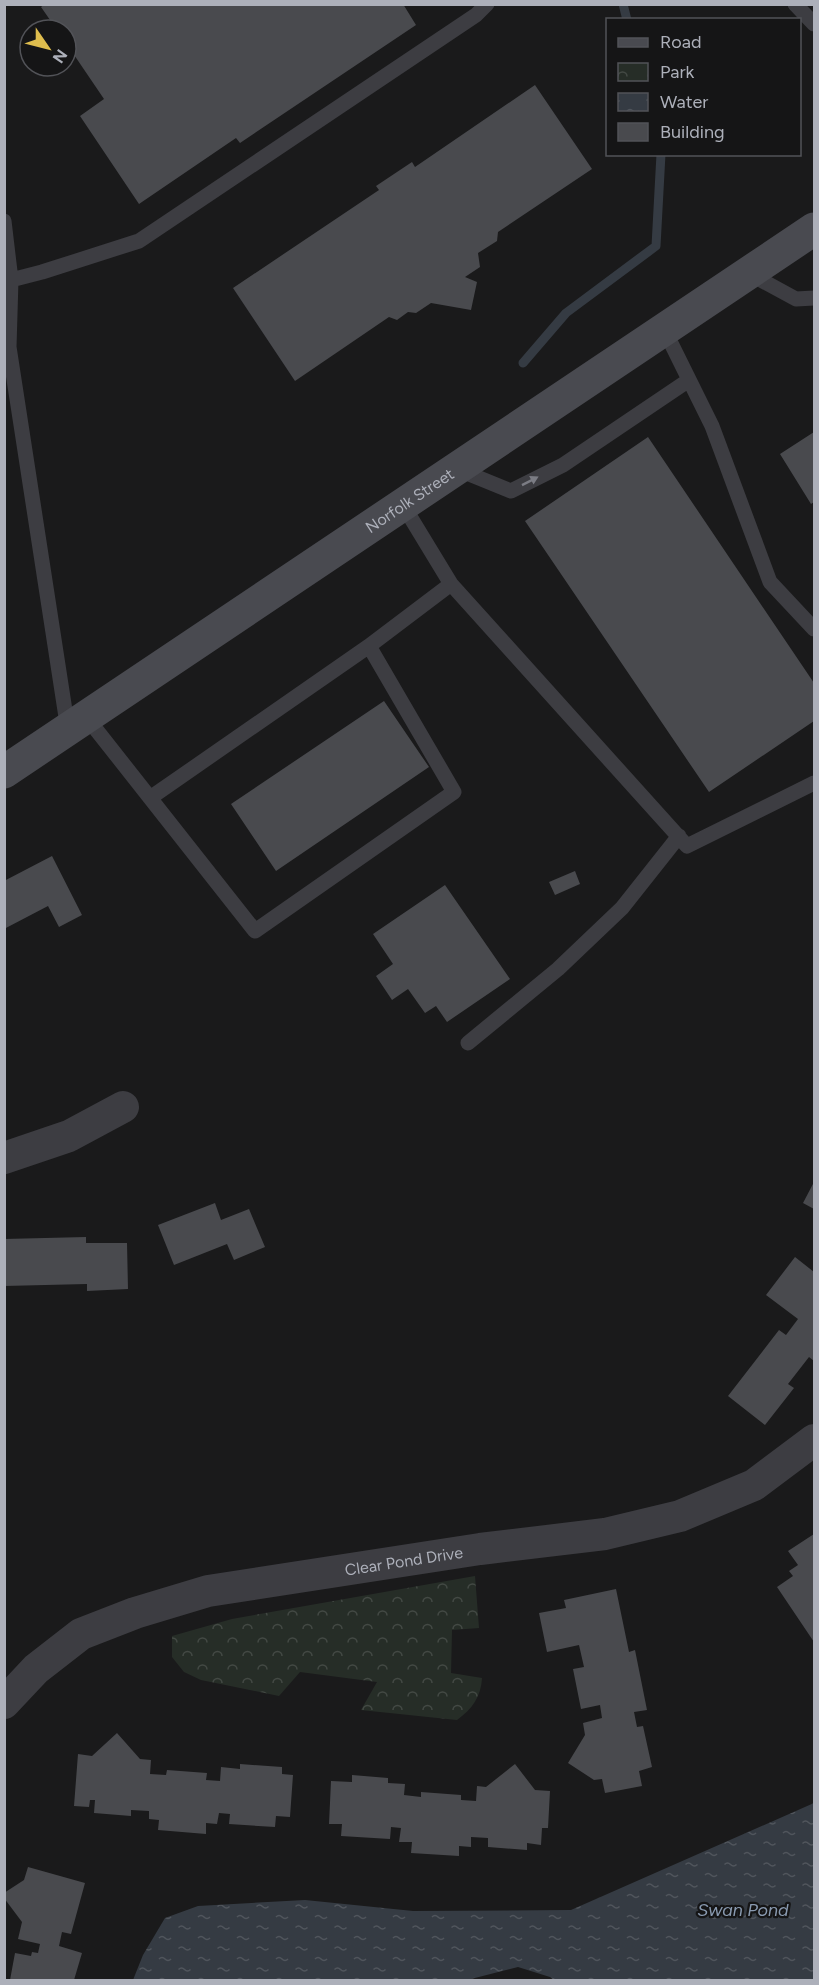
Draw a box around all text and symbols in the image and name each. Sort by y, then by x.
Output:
north arrow [18,18,78,78]
legend [606,18,801,156]
text: Road [660,31,701,53]
text: N [49,46,71,67]
text: Park [660,61,695,83]
text: Water [660,91,708,113]
text: Building [660,121,725,143]
street label: Norfolk Street [362,464,457,537]
one-way arrow [521,477,538,486]
street label: Clear Pond Drive [343,1542,464,1579]
water label: Swan Pond [697,1899,789,1921]

